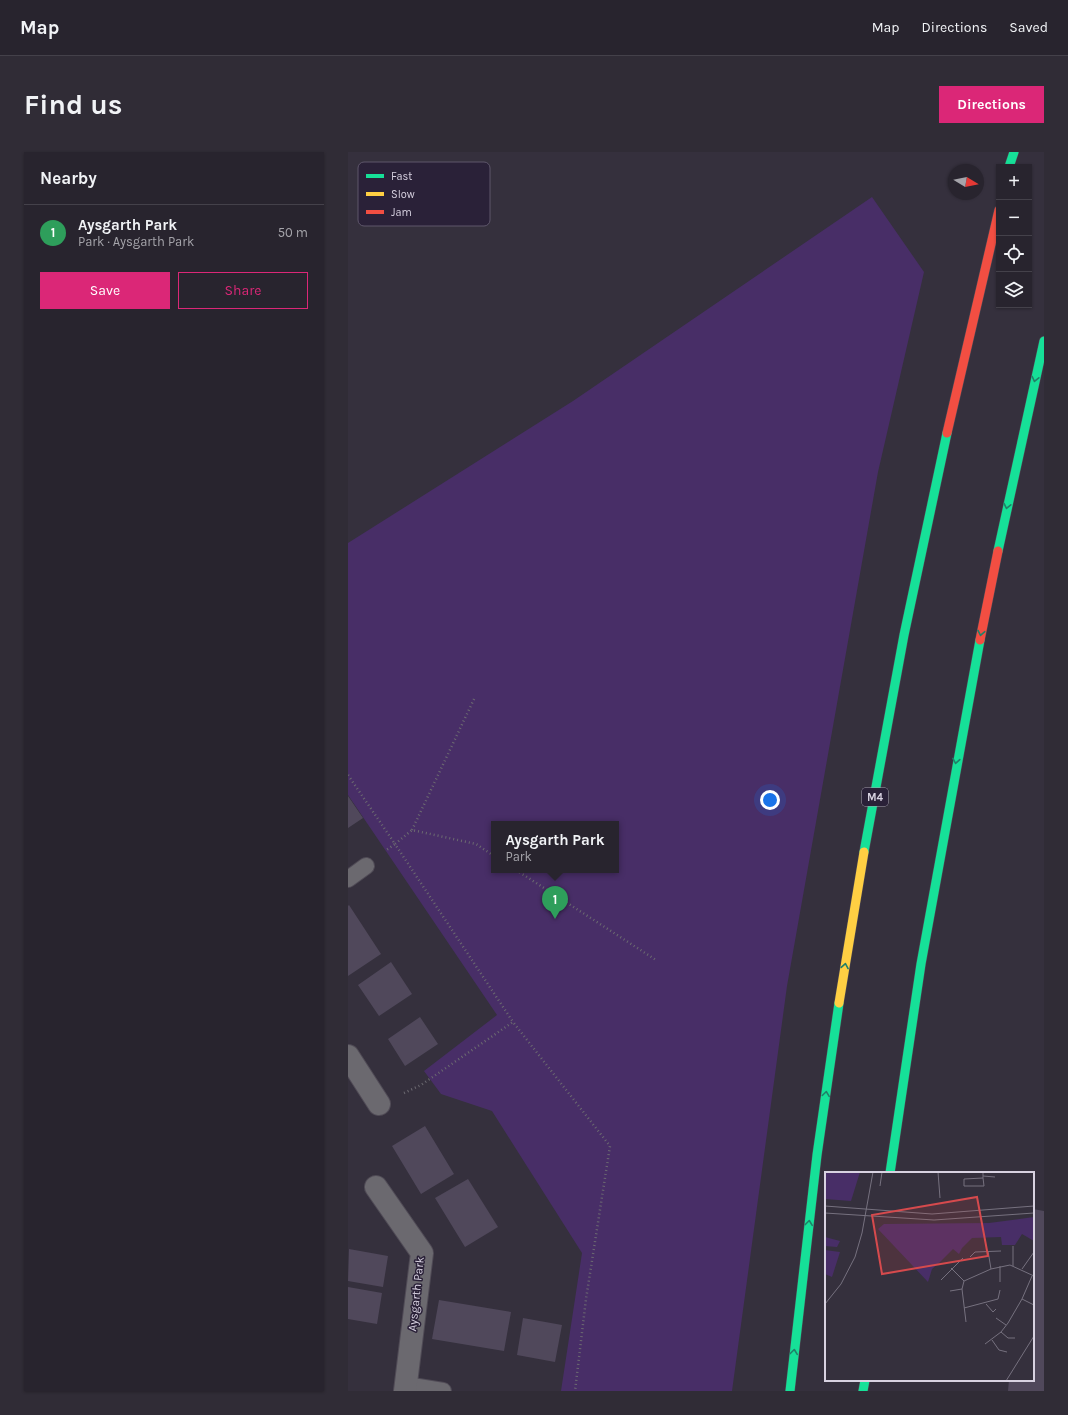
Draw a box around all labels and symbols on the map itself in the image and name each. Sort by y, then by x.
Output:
legend [358,162,490,226]
north arrow [948,164,984,200]
text: Fast [391,170,412,183]
text: Slow [391,188,415,201]
text: Jam [391,206,412,219]
one-way arrow [1032,376,1040,382]
one-way arrow [1004,503,1012,509]
one-way arrow [977,630,985,636]
one-way arrow [952,758,961,764]
road number: M4 [862,788,888,806]
your location [760,790,780,810]
pin: 1 [542,886,568,919]
one-way arrow [841,963,849,969]
one-way arrow [821,1091,830,1097]
inset map [825,1172,1034,1381]
one-way arrow [804,1220,813,1226]
street label: Aysgarth Park [405,1256,427,1332]
one-way arrow [789,1349,798,1355]

